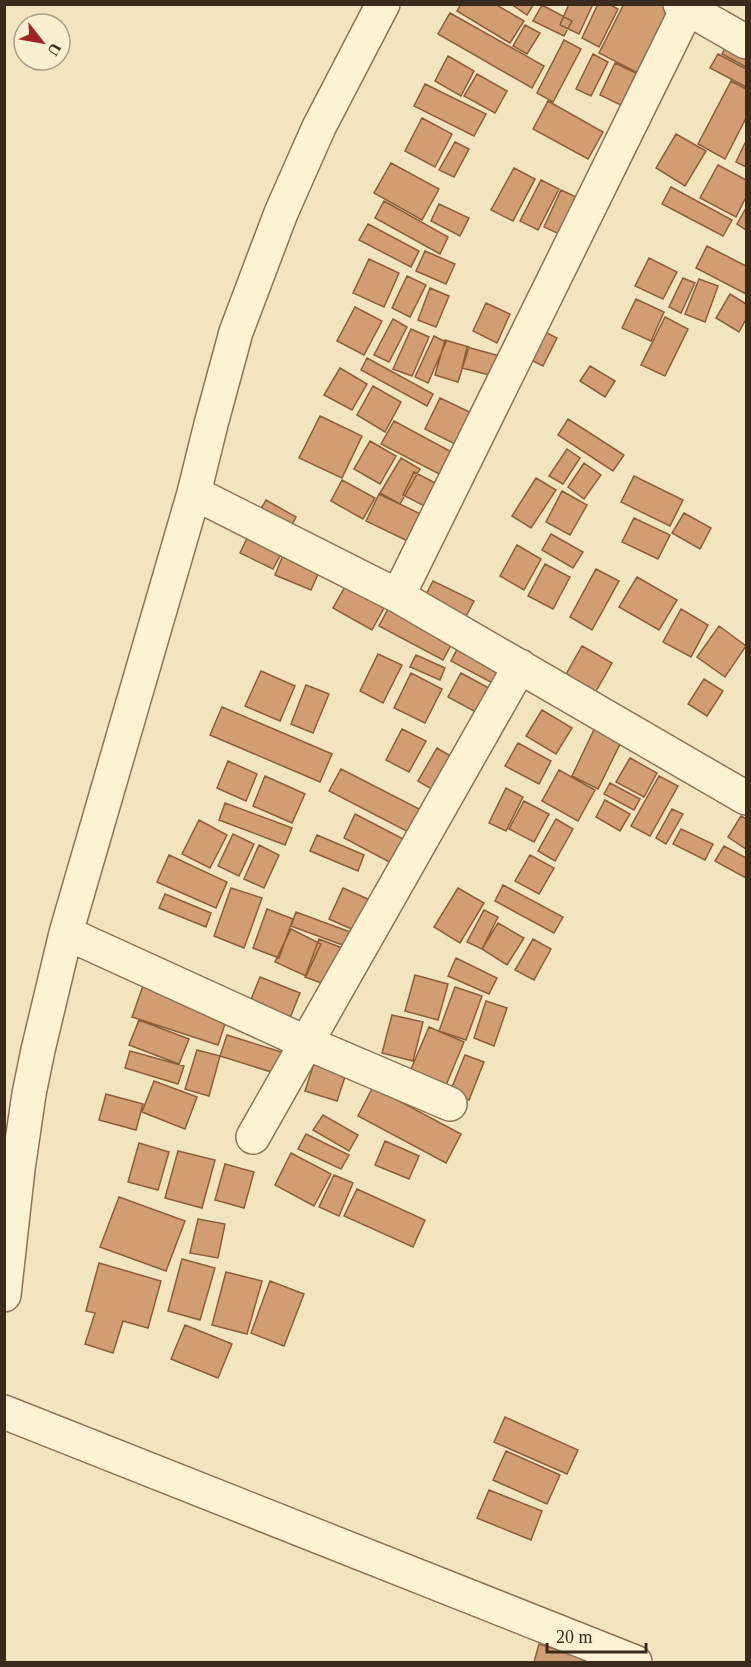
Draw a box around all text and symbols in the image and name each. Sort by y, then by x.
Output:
north arrow [12,12,72,72]
text: U [44,40,65,59]
scale bar [547,1616,646,1654]
text: 20 m [556,1627,593,1647]

